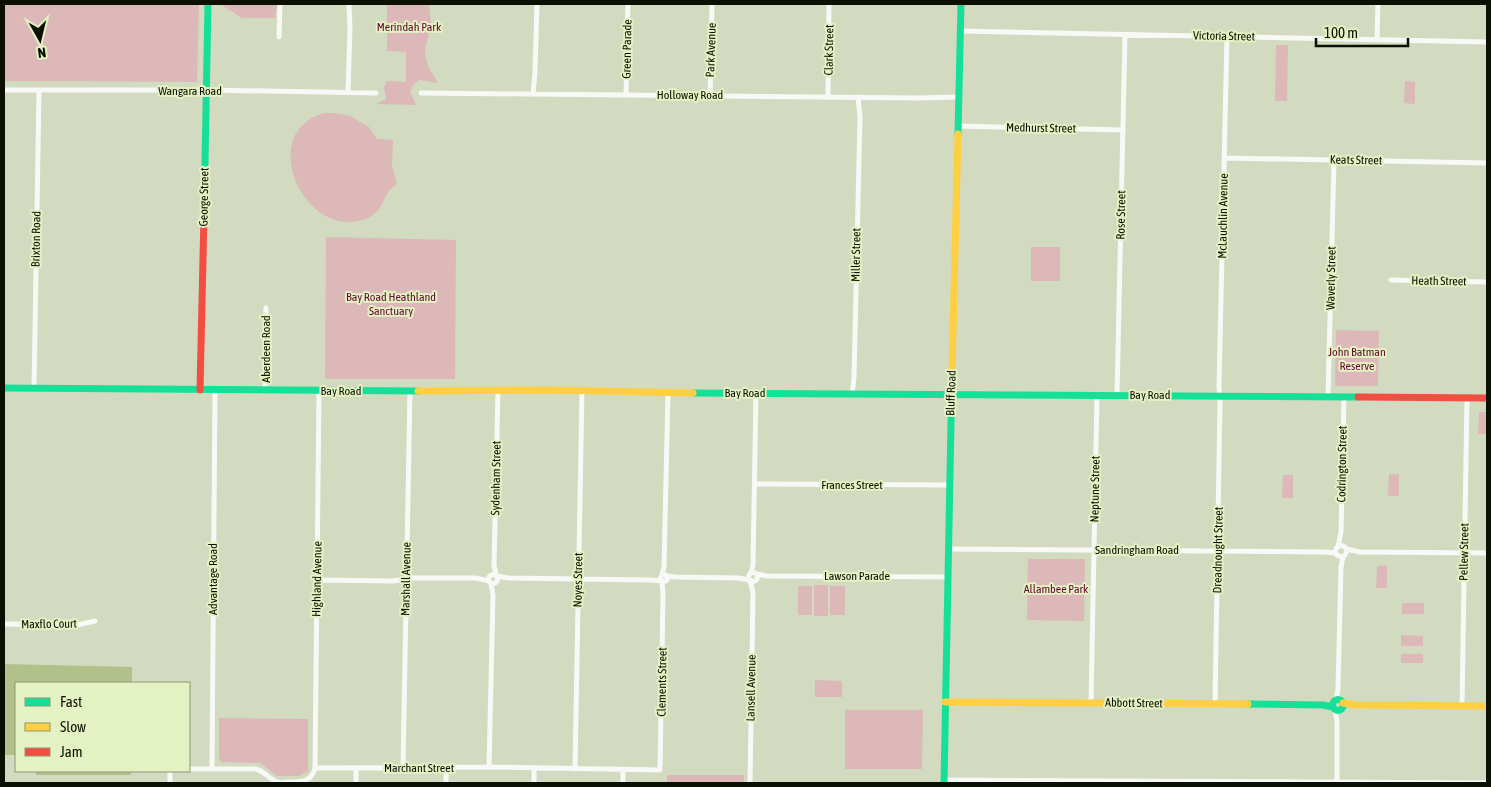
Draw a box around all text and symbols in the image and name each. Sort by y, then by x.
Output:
north arrow [15,15,65,65]
scale bar [1316,15,1408,47]
street label: Green Parade [619,19,635,79]
park label: Merindah Park [377,20,442,34]
street label: Park Avenue [703,22,719,78]
street label: Clark Street [822,24,836,76]
text: 100 m [1324,24,1358,41]
street label: Victoria Street [1193,28,1256,44]
text: N [37,44,47,61]
street label: Wangara Road [158,84,222,98]
street label: Holloway Road [657,88,723,102]
street label: Medhurst Street [1006,120,1077,136]
street label: Keats Street [1330,153,1383,167]
street label: George Street [196,167,212,227]
street label: McLauchlin Avenue [1215,173,1231,259]
street label: Rose Street [1114,190,1128,240]
street label: Brixton Road [29,211,43,267]
street label: Miller Street [849,227,863,282]
street label: Waverly Street [1323,245,1339,310]
street label: Heath Street [1411,274,1467,288]
park label: Bay Road Heathland Sanctuary [346,290,436,318]
street label: Aberdeen Road [259,315,273,383]
park label: John Batman Reserve [1328,345,1386,373]
street label: Bluff Road [943,370,959,416]
street label: Bay Road [321,384,361,398]
street label: Bay Road [725,386,765,400]
street label: Bay Road [1130,388,1170,402]
street label: Codrington Street [1334,425,1350,503]
street label: Sydenham Street [488,440,504,515]
street label: Neptune Street [1087,455,1103,522]
street label: Frances Street [821,478,883,492]
street label: Dreadnought Street [1210,506,1226,593]
street label: Pellew Street [1456,522,1472,581]
street label: Highland Avenue [309,541,325,617]
street label: Marshall Avenue [398,542,414,616]
street label: Advantage Road [206,543,220,615]
street label: Sandringham Road [1095,543,1179,557]
street label: Noyes Street [571,552,585,608]
street label: Lawson Parade [824,569,890,583]
park label: Allambee Park [1024,582,1089,596]
street label: Maxflo Court [21,617,78,631]
street label: Clements Street [654,647,670,717]
street label: Lansell Avenue [743,654,759,722]
legend [15,682,190,772]
text: Fast [60,693,82,710]
street label: Abbott Street [1105,695,1164,711]
text: Slow [60,718,86,735]
text: Jam [60,743,83,760]
street label: Marchant Street [384,761,455,775]

